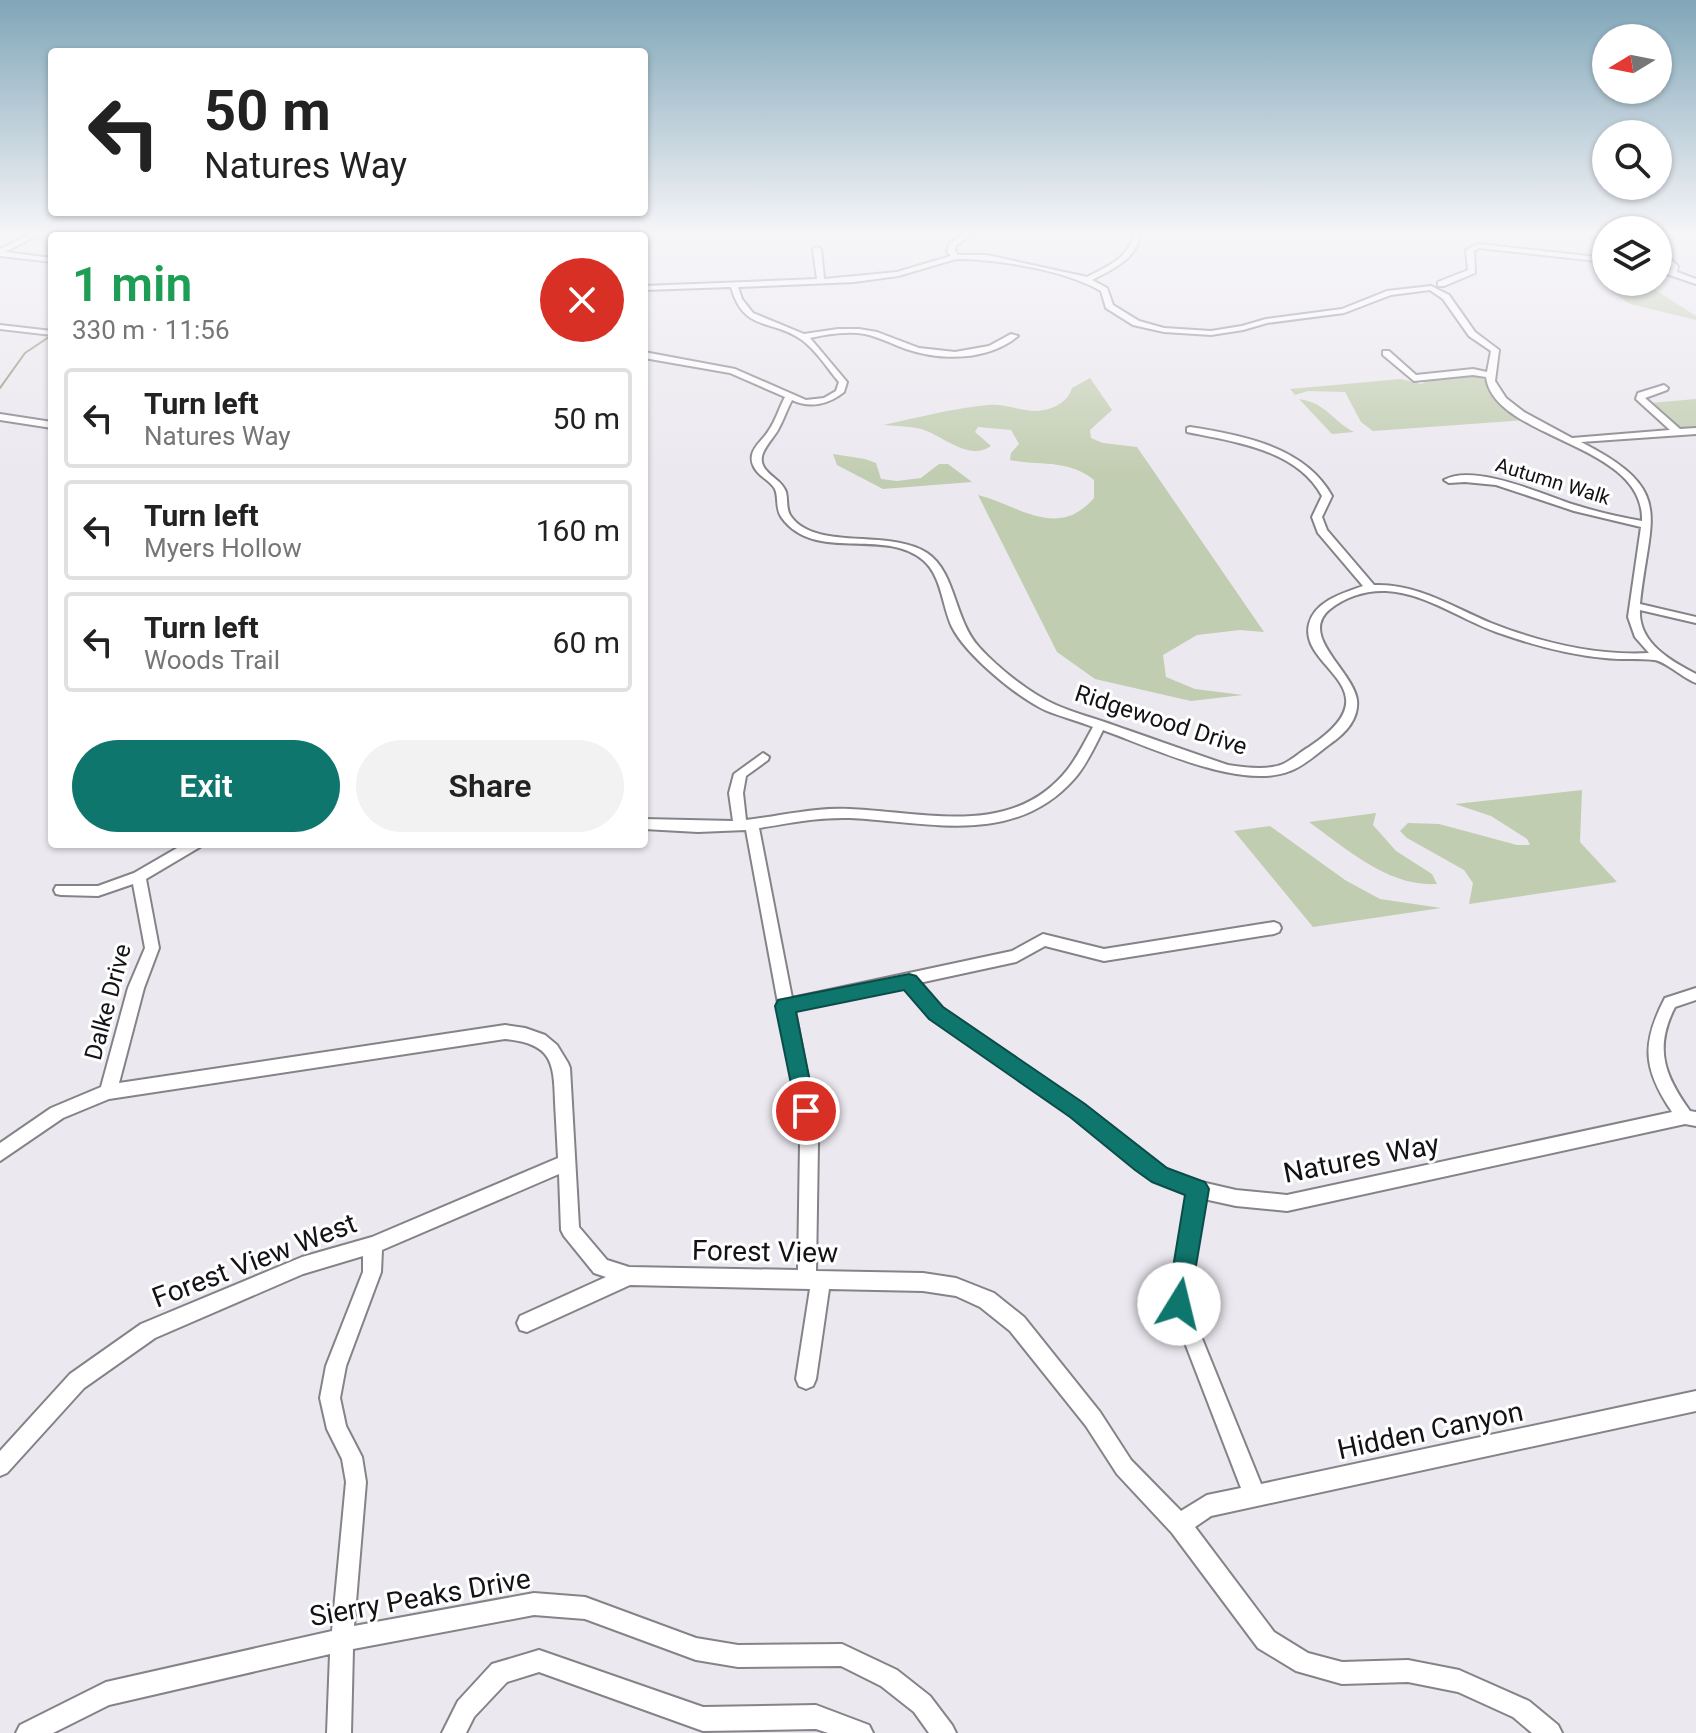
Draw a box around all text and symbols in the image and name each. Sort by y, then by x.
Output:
north arrow [1592,24,1672,104]
map controls [1592,24,1672,296]
text: 50 m [204,78,331,144]
icon: left [72,80,176,184]
button: search [1592,120,1672,200]
text: Natures Way [204,145,407,187]
button: layers [1592,216,1672,296]
text: 1 min [72,256,192,313]
button: close [540,258,624,342]
text: 330 m · 11:56 [72,315,230,345]
text: Turn left [144,386,259,421]
icon: left [76,396,120,440]
text: 50 m [553,401,620,436]
text: Natures Way [144,421,291,451]
street label: Autumn Walk [1493,452,1614,510]
text: Turn left [144,498,259,533]
icon: left [76,508,120,552]
text: 160 m [536,513,620,548]
text: Myers Hollow [144,533,302,563]
text: Turn left [144,610,259,645]
icon: left [76,620,120,664]
text: 60 m [553,625,620,660]
text: Woods Trail [144,645,280,675]
street label: Ridgewood Drive [1071,679,1251,761]
button: Exit [72,740,340,832]
button: Share [356,740,624,832]
street label: Dalke Drive [79,941,137,1063]
pin [772,1077,840,1145]
icon: arrive [784,1089,828,1133]
street label: Natures Way [1280,1127,1442,1190]
street label: Forest View West [147,1206,361,1315]
street label: Forest View [692,1234,838,1269]
position arrow [1137,1262,1221,1346]
street label: Hidden Canyon [1334,1395,1526,1466]
street label: Sierry Peaks Drive [307,1562,533,1633]

